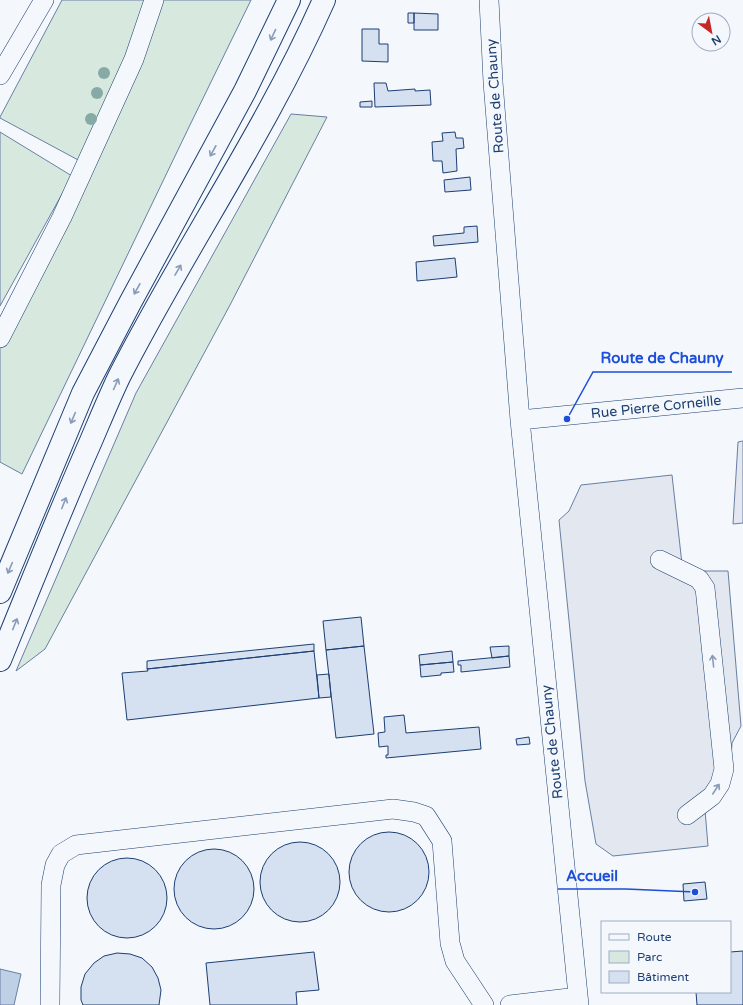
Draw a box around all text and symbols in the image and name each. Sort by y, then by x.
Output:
north arrow [691,12,731,52]
one-way arrow [269,29,276,41]
text: N [709,32,723,48]
street label: Route de Chauny [482,38,507,154]
one-way arrow [208,145,216,157]
one-way arrow [174,264,182,276]
one-way arrow [133,283,140,295]
callout: Route de Chauny [593,345,732,372]
text: Route de Chauny [601,349,723,368]
one-way arrow [113,379,120,391]
street label: Rue Pierre Corneille [590,392,722,422]
one-way arrow [68,412,76,424]
one-way arrow [61,498,68,510]
one-way arrow [6,561,14,573]
one-way arrow [11,618,19,630]
one-way arrow [709,655,716,668]
street label: Route de Chauny [538,684,566,800]
one-way arrow [712,784,720,795]
callout: Accueil [558,862,626,889]
text: Accueil [566,867,618,885]
legend [601,921,731,993]
text: Route [637,930,672,944]
text: Parc [637,950,662,964]
text: Bâtiment [637,970,689,984]

